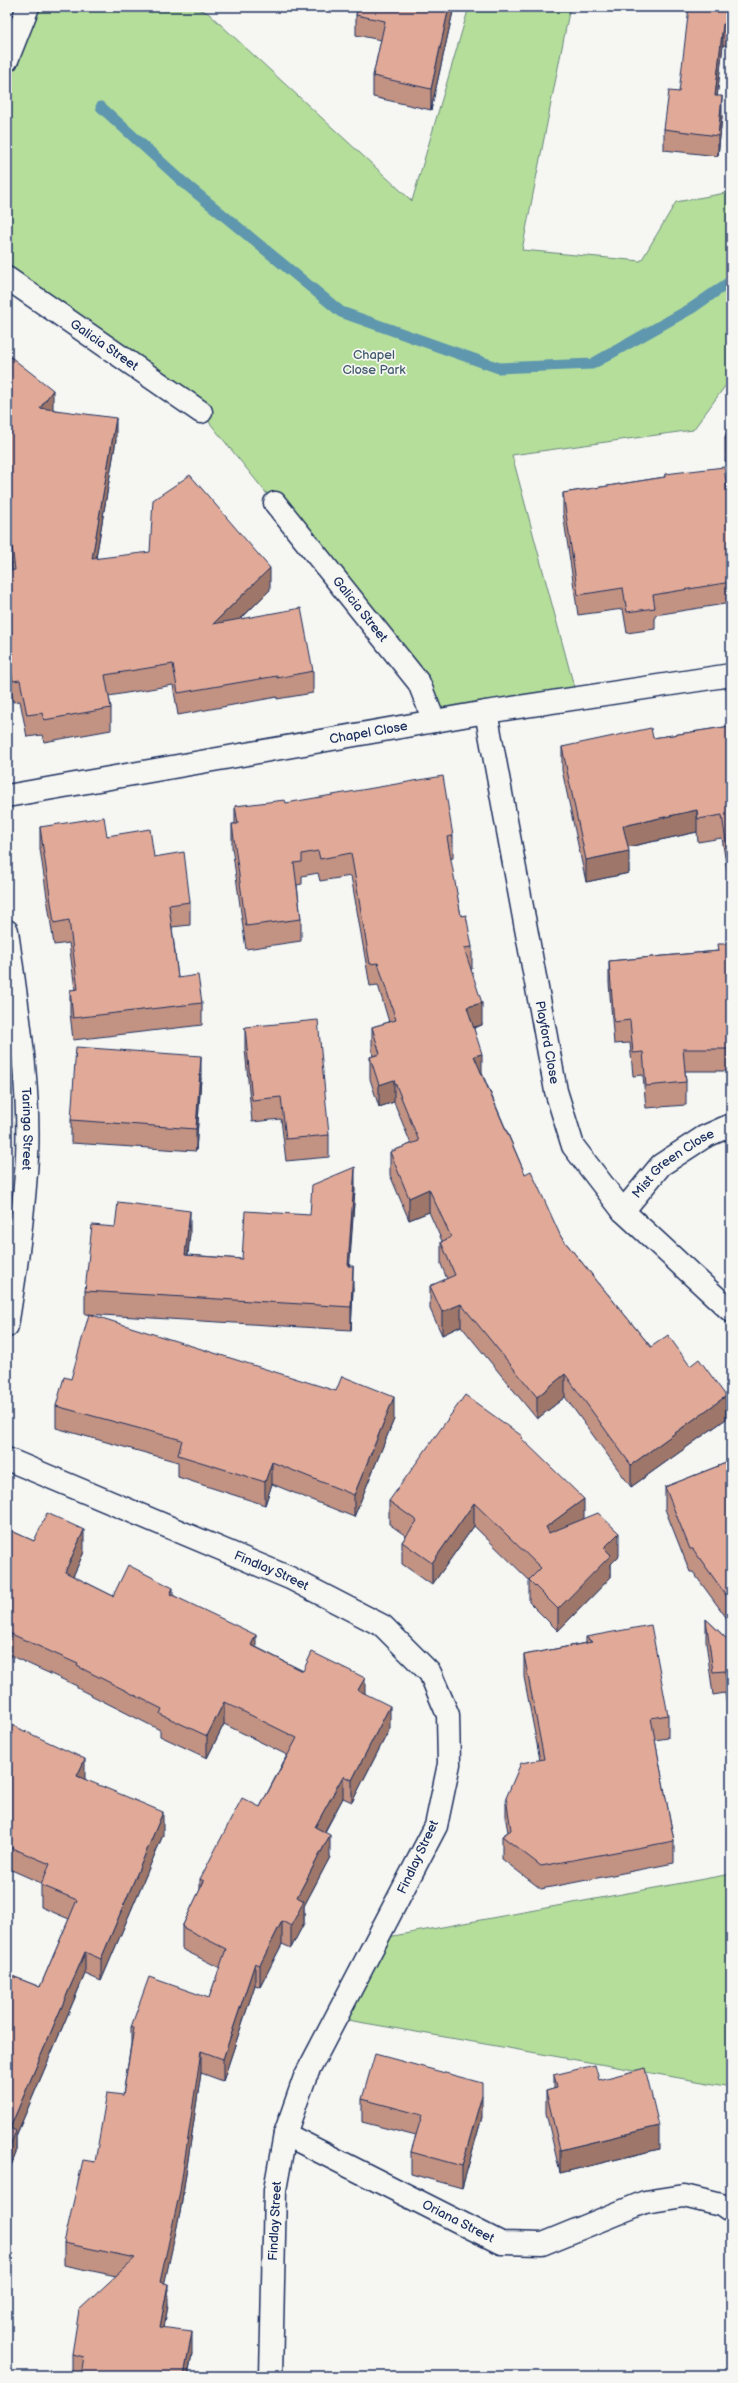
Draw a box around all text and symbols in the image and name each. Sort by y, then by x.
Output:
street label: Galicia Street [67,316,141,374]
park label: Chapel Close Park [342,347,406,378]
street label: Galicia Street [329,573,391,645]
street label: Chapel Close [328,718,409,747]
street label: Playford Close [532,1000,563,1086]
street label: Taringa Street [18,1087,35,1171]
street label: Mist Green Close [629,1125,717,1202]
street label: Findlay Street [232,1547,311,1594]
street label: Findlay Street [394,1817,442,1897]
street label: Findlay Street [265,2181,285,2261]
street label: Oriana Street [419,2197,497,2246]

